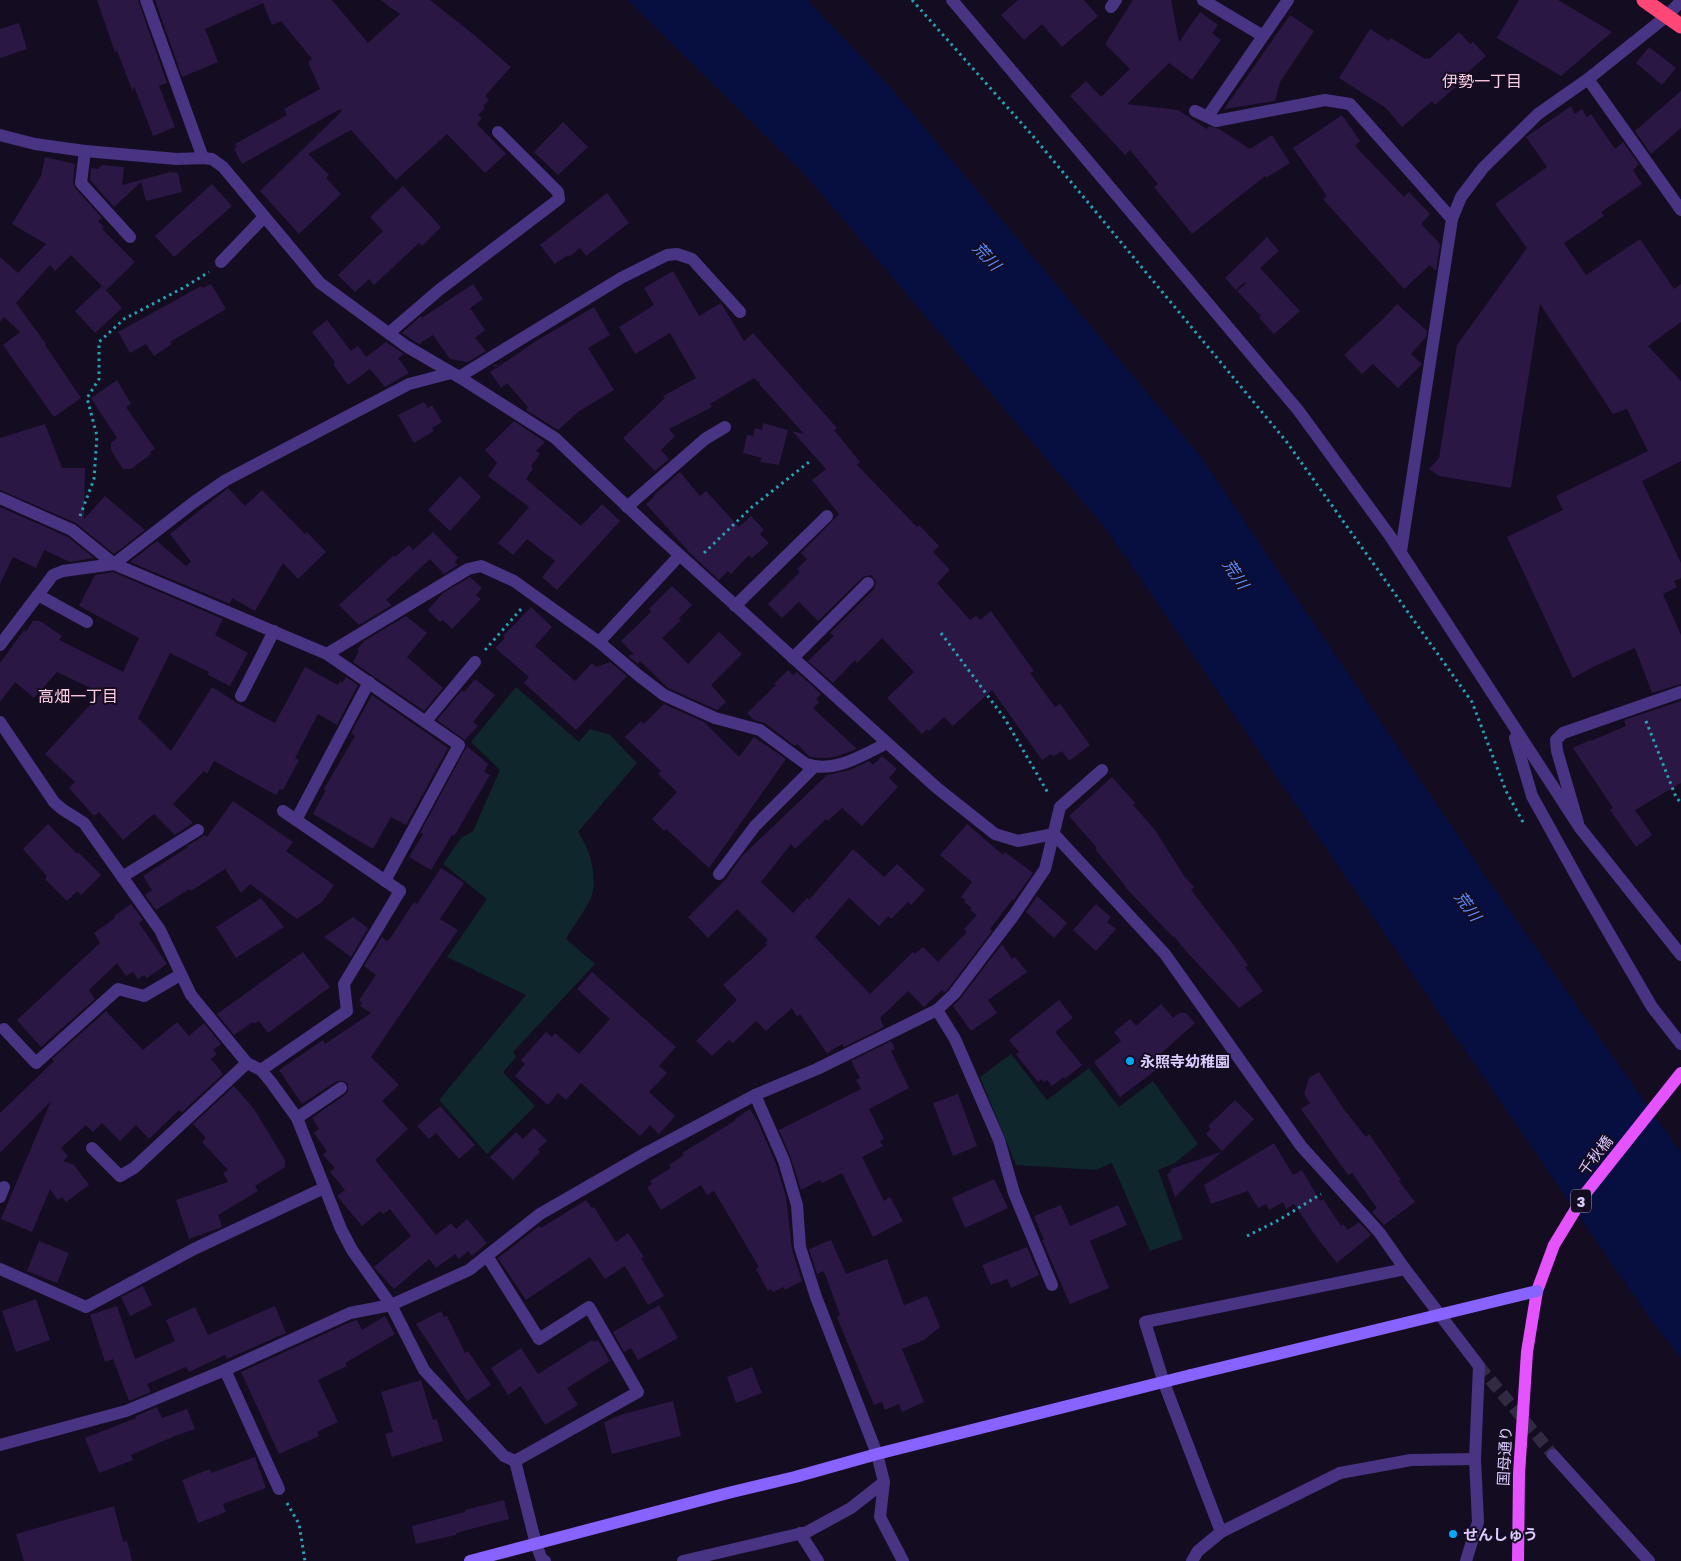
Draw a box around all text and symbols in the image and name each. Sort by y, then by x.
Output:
district label: 伊勢一丁目 [1442,71,1522,91]
water label: 荒川 [969,237,1007,276]
water label: 荒川 [1219,555,1254,595]
district label: 高畑一丁目 [38,686,118,706]
water label: 荒川 [1451,887,1487,926]
place label: 永照寺幼稚園 [1140,1052,1230,1070]
marker: 永照寺幼稚園 [1124,1055,1136,1067]
street label: 千秋橋 [1574,1132,1616,1178]
road number: 3 [1571,1190,1591,1212]
street label: 国母通り [1493,1426,1515,1486]
place label: せんしゅう [1463,1525,1538,1543]
marker: せんしゅう [1447,1528,1459,1540]

